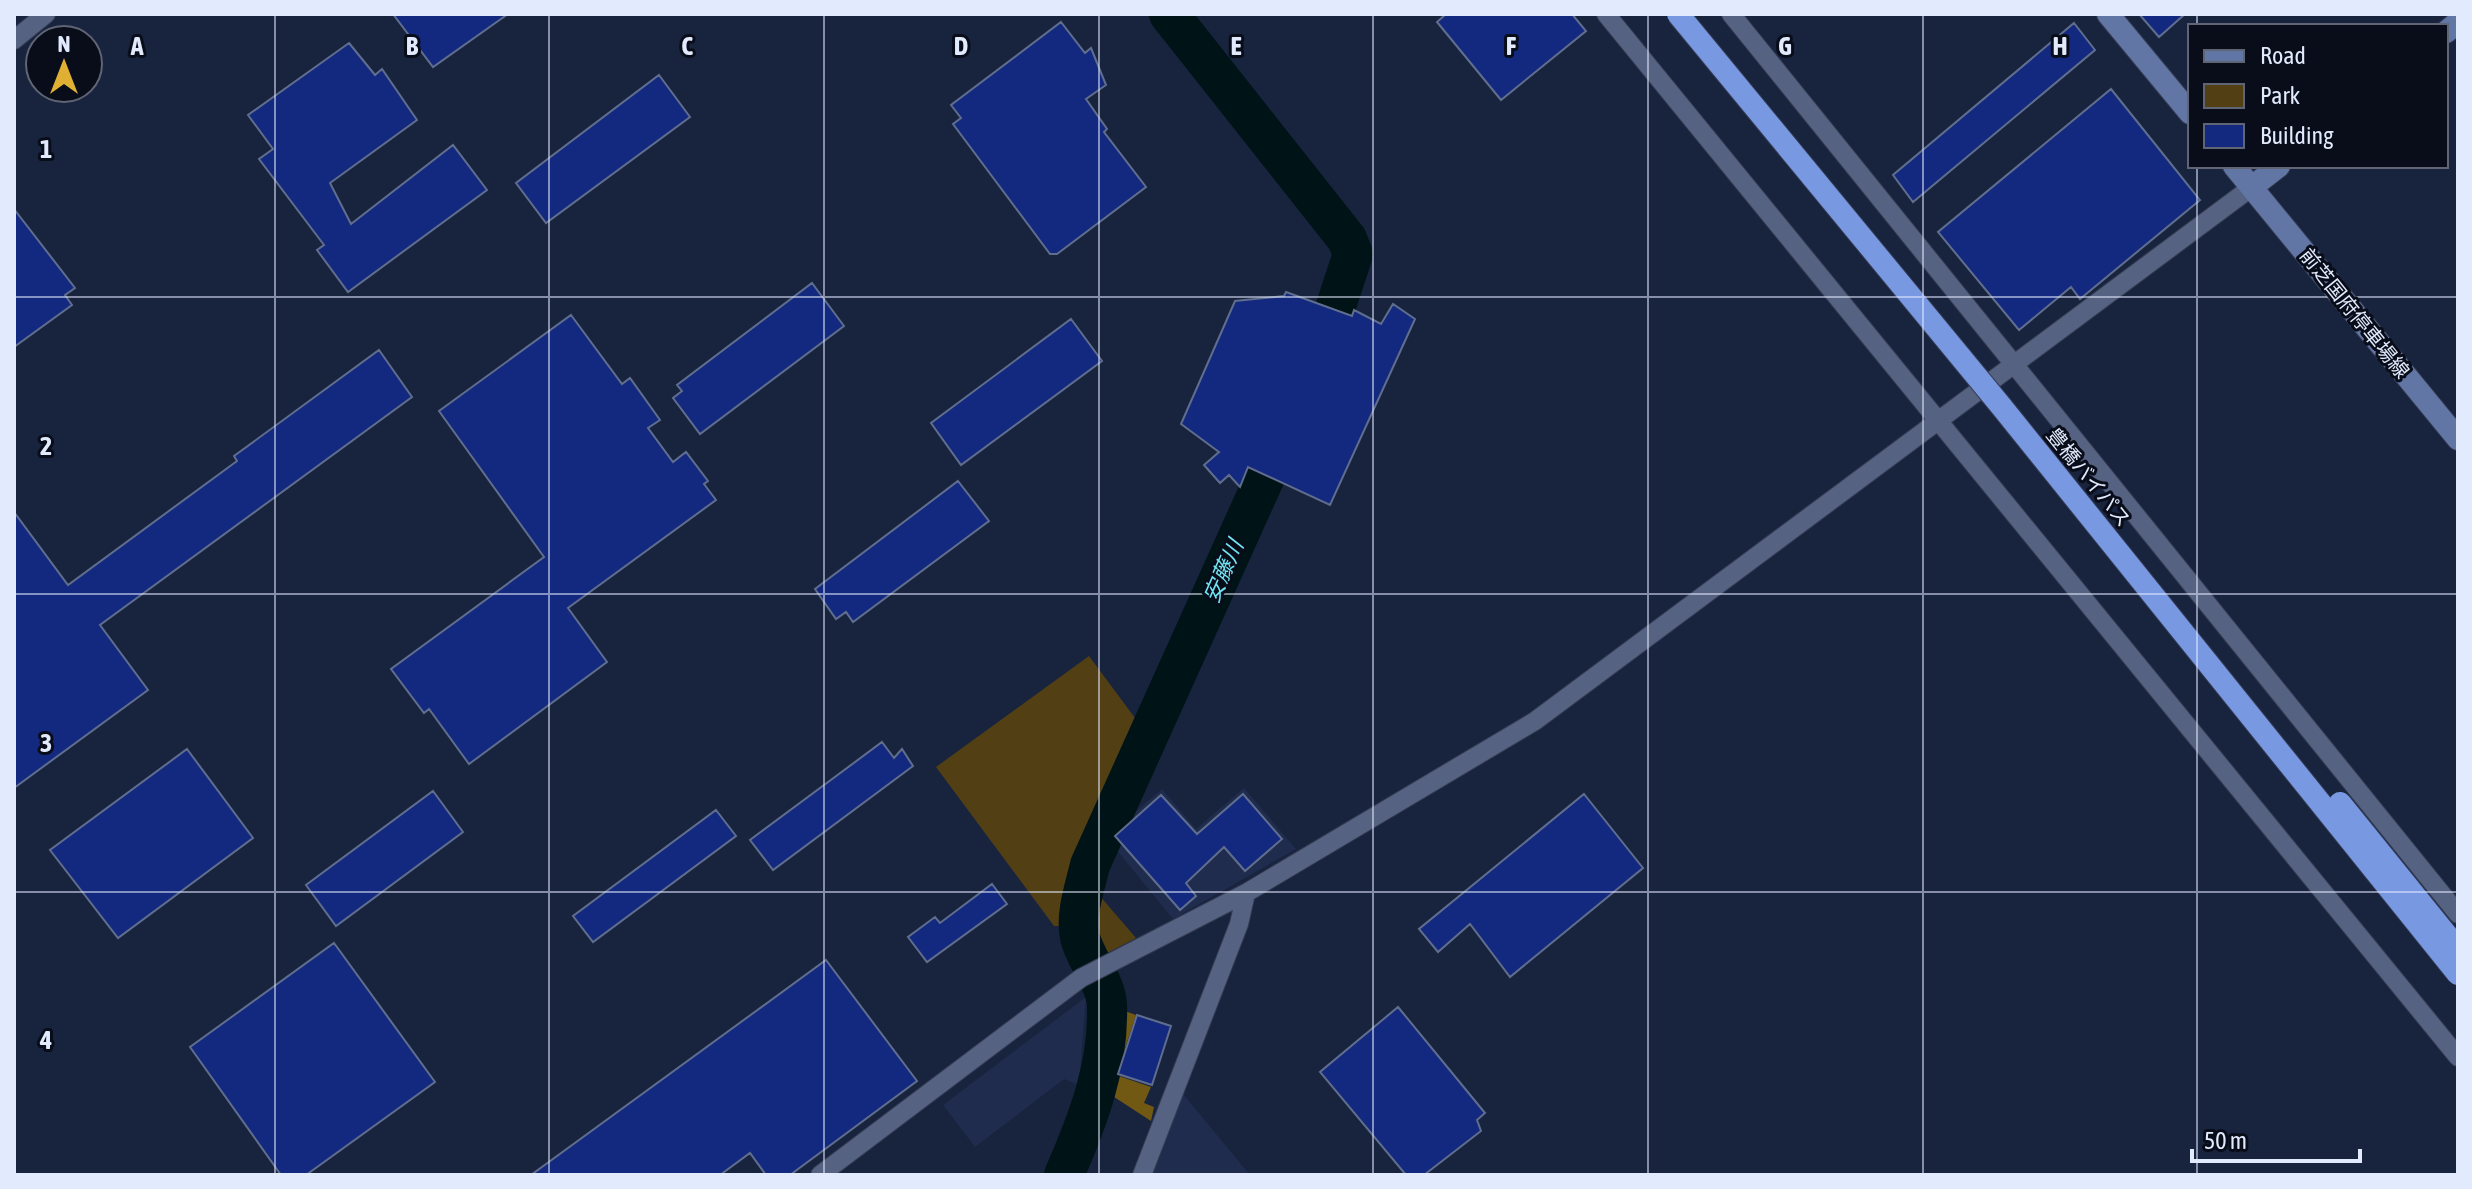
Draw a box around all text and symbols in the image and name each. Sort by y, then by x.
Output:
north arrow [24,24,104,104]
legend [2188,24,2448,168]
text: N [58,31,70,57]
text: A [130,31,144,61]
text: B [406,31,419,61]
text: C [681,31,693,61]
text: D [954,31,968,61]
text: E [1230,31,1242,61]
text: F [1506,31,1517,61]
text: G [1778,31,1792,61]
text: H [2052,31,2068,61]
text: Road [2260,42,2306,69]
text: Park [2260,82,2301,109]
text: Building [2260,122,2334,149]
text: 1 [40,134,52,164]
street label: 前芝国府停車場線 [2296,244,2414,382]
street label: 豊橋バイパス [2042,423,2136,531]
text: 2 [40,431,52,461]
water label: 安藤川 [1198,534,1249,606]
text: 3 [40,728,52,758]
text: 4 [39,1025,52,1055]
scale bar [2192,1113,2360,1163]
text: 50 m [2204,1127,2247,1154]

